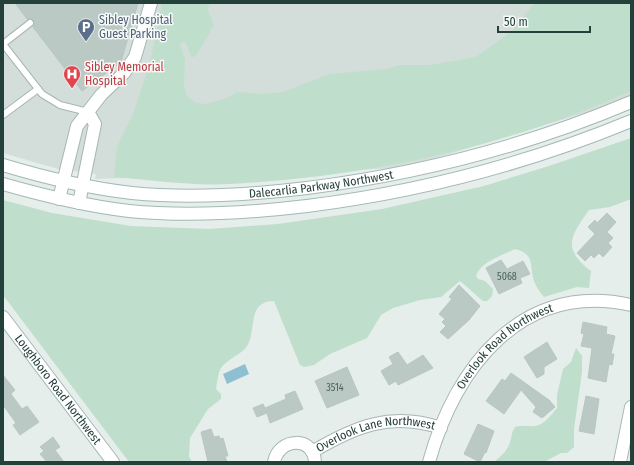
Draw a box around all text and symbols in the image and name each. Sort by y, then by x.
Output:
scale bar [498,8,590,34]
place label: Sibley Hospital Guest Parking [99,13,172,41]
text: 50 m [504,15,528,29]
parking icon: Sibley Hospital Guest Parking [76,17,96,42]
place label: Sibley Memorial Hospital [85,60,164,88]
hospital icon: Sibley Memorial Hospital [62,64,82,89]
street label: Dalecarlia Parkway Northwest [248,167,395,201]
house number: 5068 [497,271,517,283]
street label: Overlook Road Northwest [454,301,555,392]
street label: Loughboro Road Northwest [12,332,104,447]
house number: 3514 [326,382,344,394]
street label: Overlook Lane Northwest [314,414,437,455]

